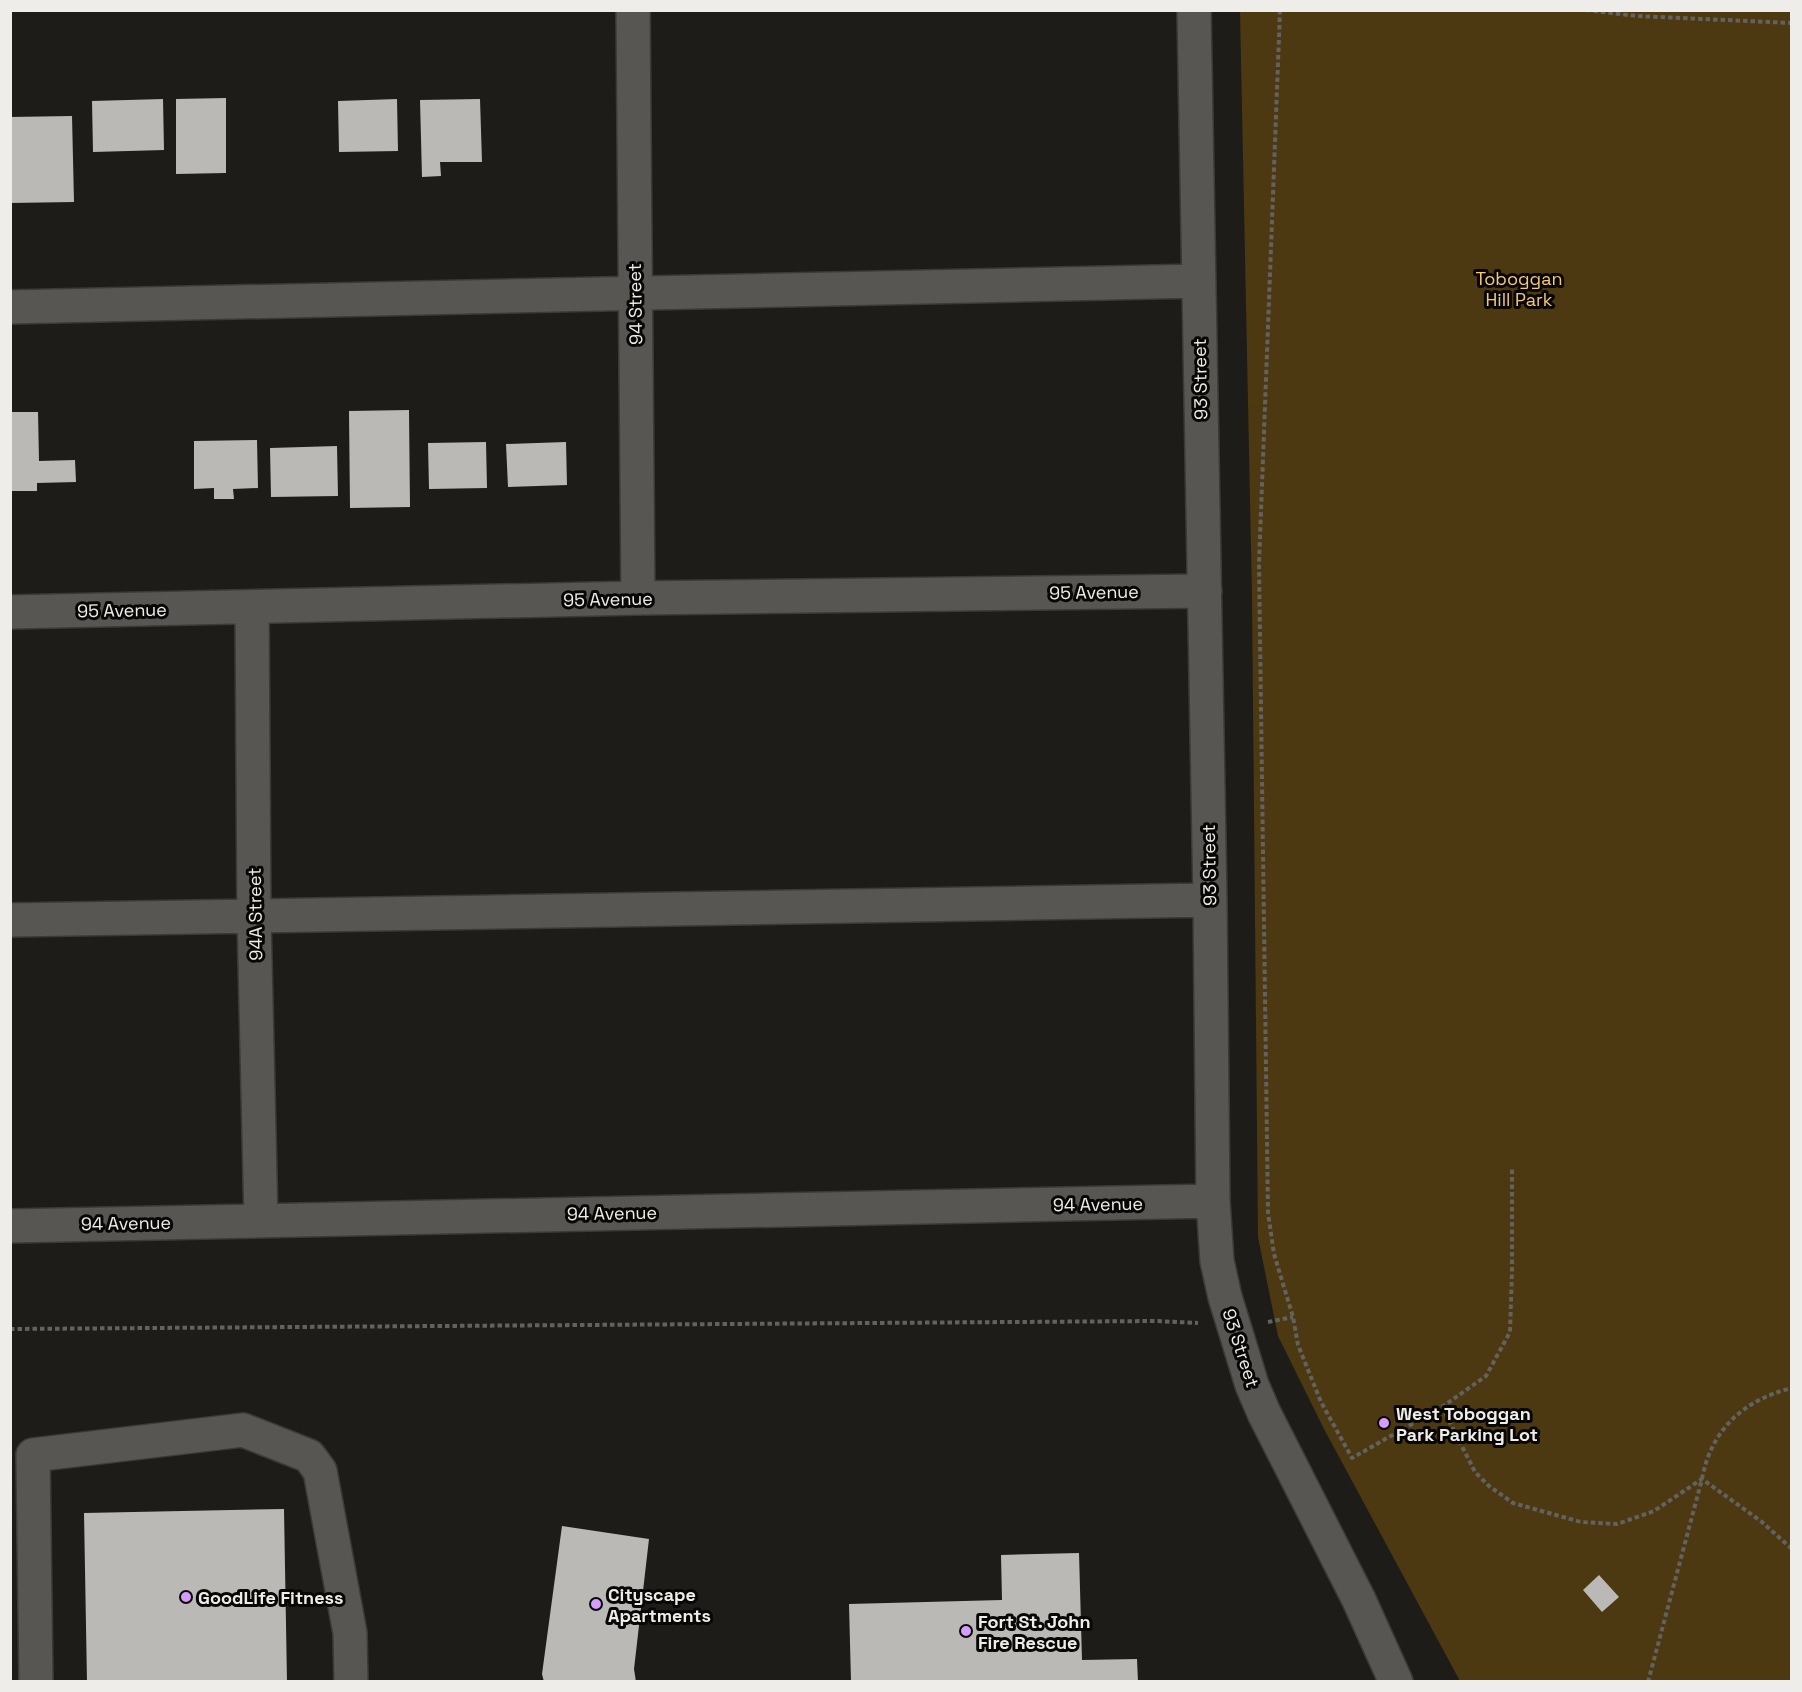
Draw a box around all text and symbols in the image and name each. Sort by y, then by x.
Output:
street label: 94 Street [623,263,647,345]
park label: Toboggan Hill Park [1475,267,1563,311]
street label: 93 Street [1188,338,1212,420]
street label: 95 Avenue [1049,580,1139,604]
street label: 95 Avenue [563,587,653,611]
street label: 95 Avenue [77,598,167,622]
street label: 93 Street [1197,824,1221,906]
street label: 94A Street [243,867,267,961]
street label: 94 Avenue [1053,1192,1143,1216]
street label: 94 Avenue [567,1201,657,1225]
street label: 94 Avenue [81,1211,171,1235]
street label: 93 Street [1217,1306,1265,1390]
place label: West Toboggan Park Parking Lot [1396,1402,1538,1446]
marker: West Toboggan Park Parking Lot [1377,1416,1391,1430]
place label: Cityscape Apartments [608,1583,711,1627]
place label: GoodLife Fitness [198,1586,343,1609]
marker: GoodLife Fitness [179,1590,193,1604]
marker: Cityscape Apartments [589,1597,603,1611]
place label: Fort St. John Fire Rescue [978,1610,1090,1654]
marker: Fort St. John Fire Rescue [959,1624,973,1638]

